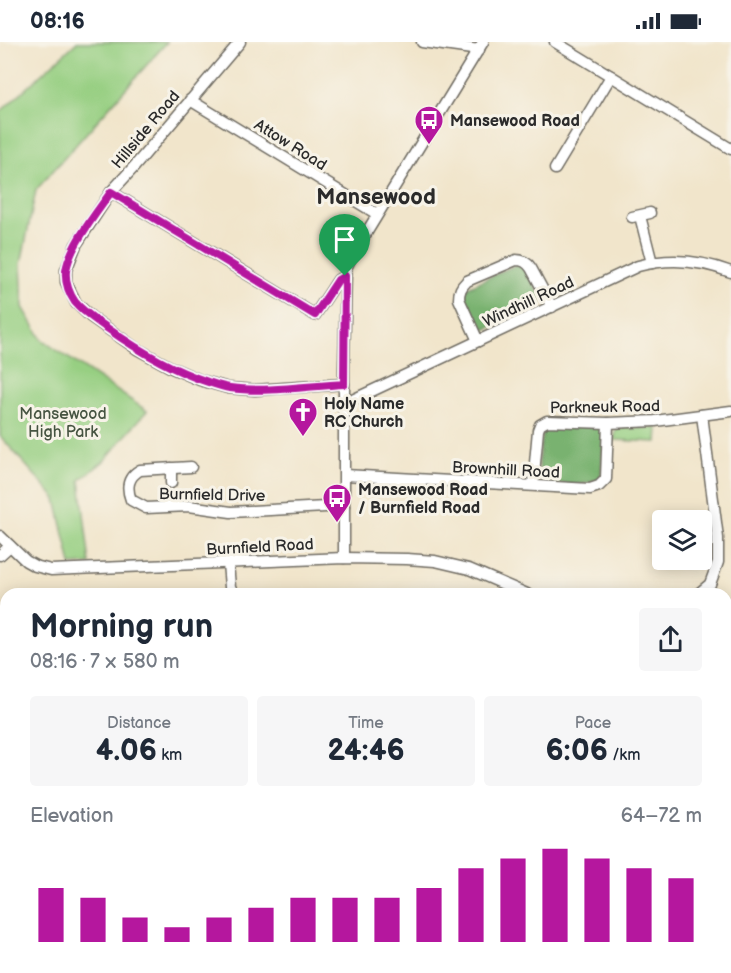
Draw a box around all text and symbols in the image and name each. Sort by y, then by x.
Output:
text: 08:16 [30,8,85,35]
street label: Hillside Road [108,87,184,173]
bus stop icon: Mansewood Road [413,104,445,146]
place label: Mansewood Road [450,112,580,131]
street label: Attow Road [250,116,330,175]
district label: Mansewood [316,184,436,211]
pin [319,214,370,276]
icon: arrive [328,223,361,256]
street label: Windhill Road [480,273,577,332]
place label: Holy Name RC Church [324,395,404,432]
church icon: Holy Name RC Church [287,396,319,438]
street label: Parkneuk Road [550,397,660,418]
park label: Mansewood High Park [19,405,107,442]
street label: Brownhill Road [452,458,560,483]
place label: Mansewood Road / Burnfield Road [358,481,488,518]
bus stop icon: Mansewood Road / Burnfield Road [321,482,353,524]
street label: Burnfield Drive [159,485,266,506]
map controls [652,510,712,570]
button: layers [652,510,712,570]
street label: Burnfield Road [206,535,314,560]
text: Morning run [30,607,213,647]
button: share [639,608,702,671]
text: 08:16 · 7 × 580 m [30,650,179,674]
text: Distance [107,714,171,733]
text: Time [348,714,384,733]
text: Pace [575,714,611,733]
text: 4.06 [96,733,157,769]
text: 24:46 [327,733,405,769]
text: 6:06 [546,733,608,769]
text: km [157,746,182,765]
text: /km [608,746,640,765]
text: Elevation [30,804,113,828]
text: 64–72 m [621,804,702,828]

